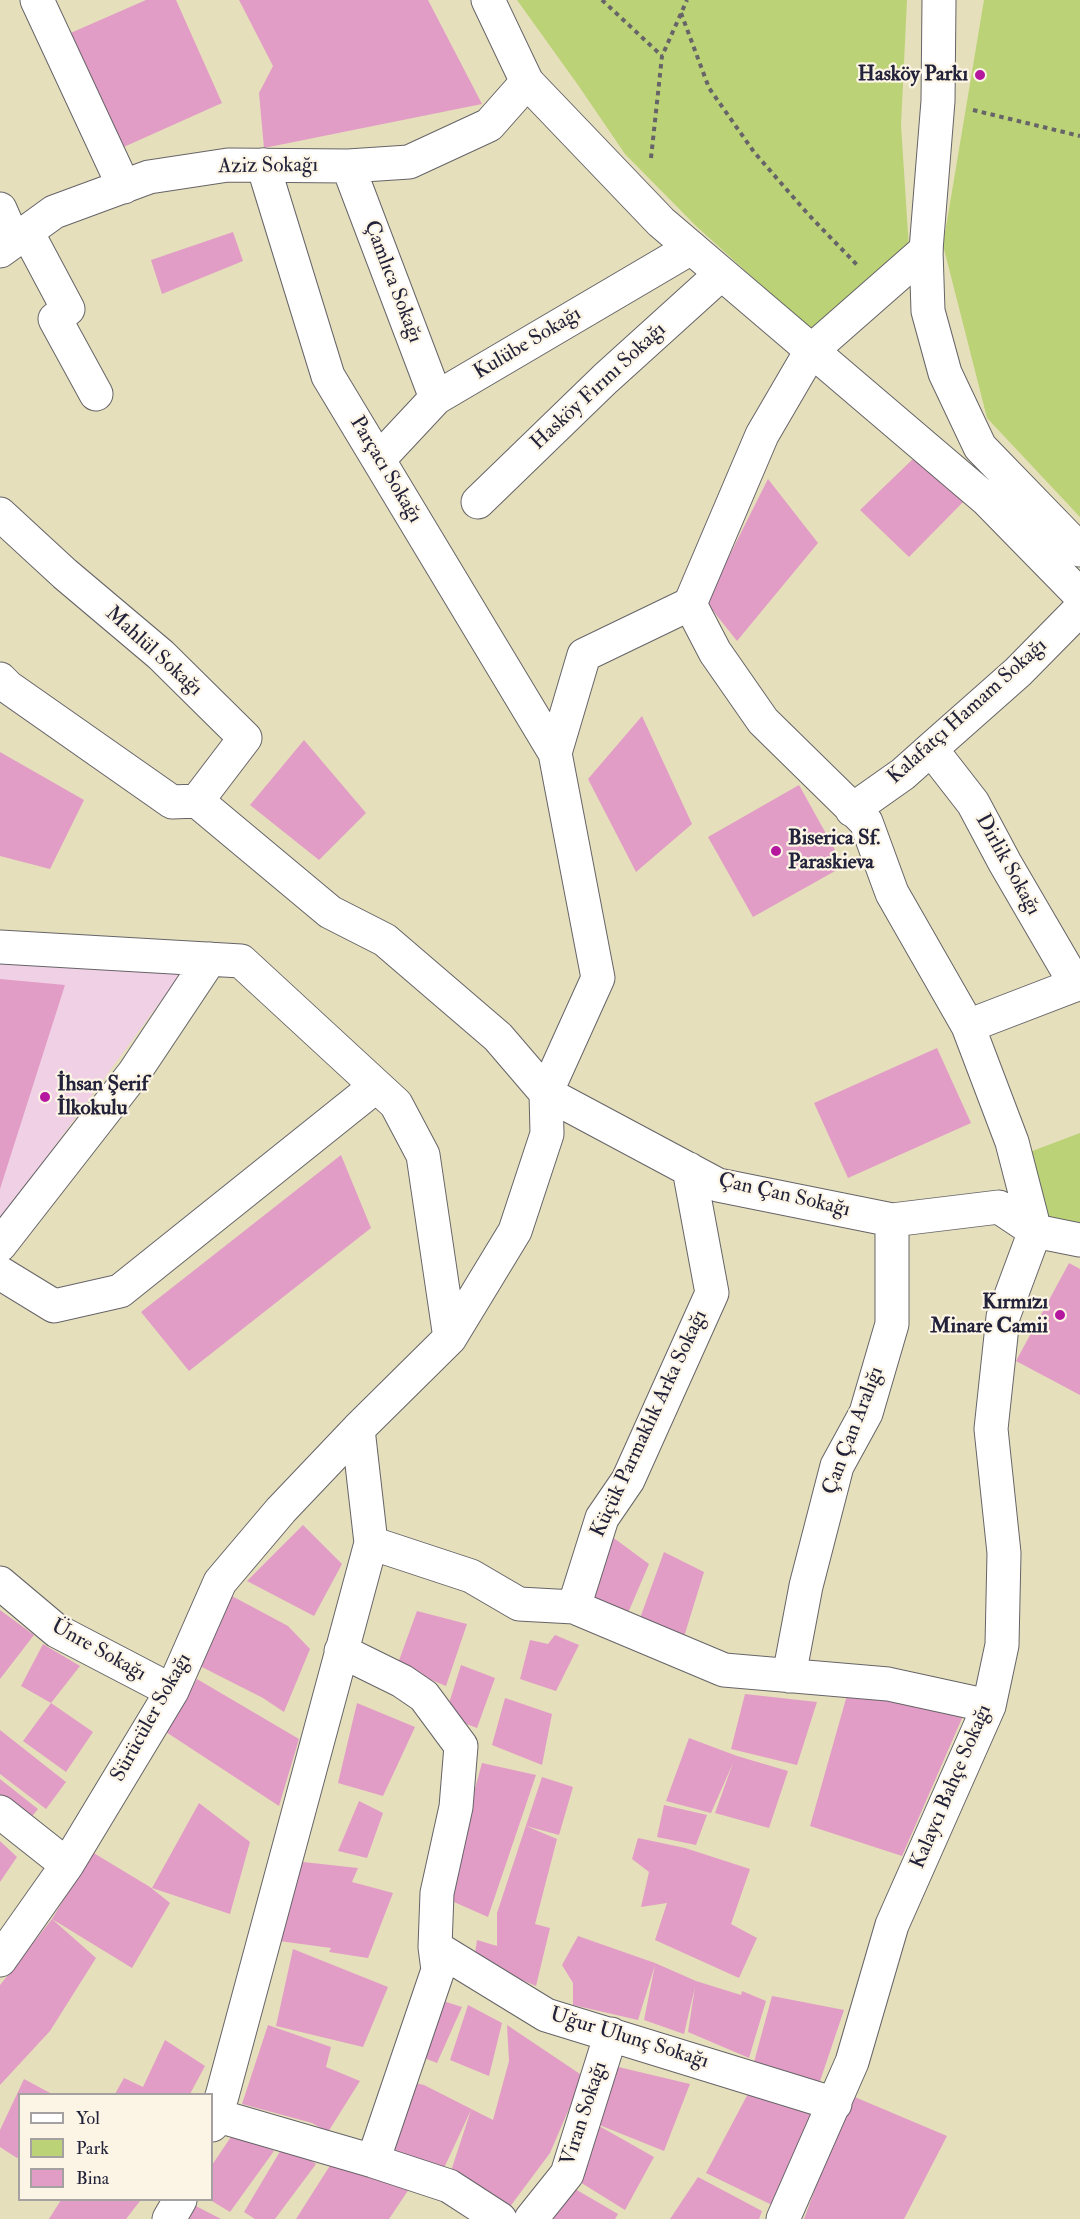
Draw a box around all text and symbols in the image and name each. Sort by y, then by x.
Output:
place label: Hasköy Parkı [858,62,968,88]
marker: Hasköy Parkı [973,68,987,82]
street label: Aziz Sokağı [218,154,318,180]
street label: Çamlıca Sokağı [357,217,427,347]
street label: Kulübe Sokağı [470,302,586,386]
street label: Hasköy Fırını Sokağı [526,318,672,456]
street label: Parçacı Sokağı [343,412,427,528]
street label: Mahlül Sokağı [99,602,207,702]
street label: Kalafatçı Hamam Sokağı [883,634,1053,790]
street label: Dirlik Sokağı [969,810,1045,920]
place label: Biserica Sf. Paraskieva [788,826,880,876]
marker: Biserica Sf. Paraskieva [769,844,783,858]
place label: İhsan Şerif İlkokulu [57,1072,148,1122]
marker: İhsan Şerif İlkokulu [38,1090,52,1104]
street label: Çan Çan Sokağı [716,1169,852,1223]
place label: Kırmızı Minare Camii [930,1290,1048,1340]
street label: Küçük Parmaklık Arka Sokağı [586,1306,714,1542]
marker: Kırmızı Minare Camii [1053,1308,1067,1322]
street label: Çan Çan Aralığı [818,1363,890,1499]
street label: Ünre Sokağı [46,1615,150,1687]
street label: Sürücüler Sokağı [106,1649,198,1787]
street label: Kalaycı Bahçe Sokağı [906,1701,998,1873]
street label: Uğur Ulunç Sokağı [547,2003,711,2075]
street label: Viran Sokağı [556,2059,614,2169]
legend [18,2093,213,2201]
text: Yol [76,2107,100,2130]
text: Park [76,2137,109,2160]
text: Bina [76,2167,109,2190]

